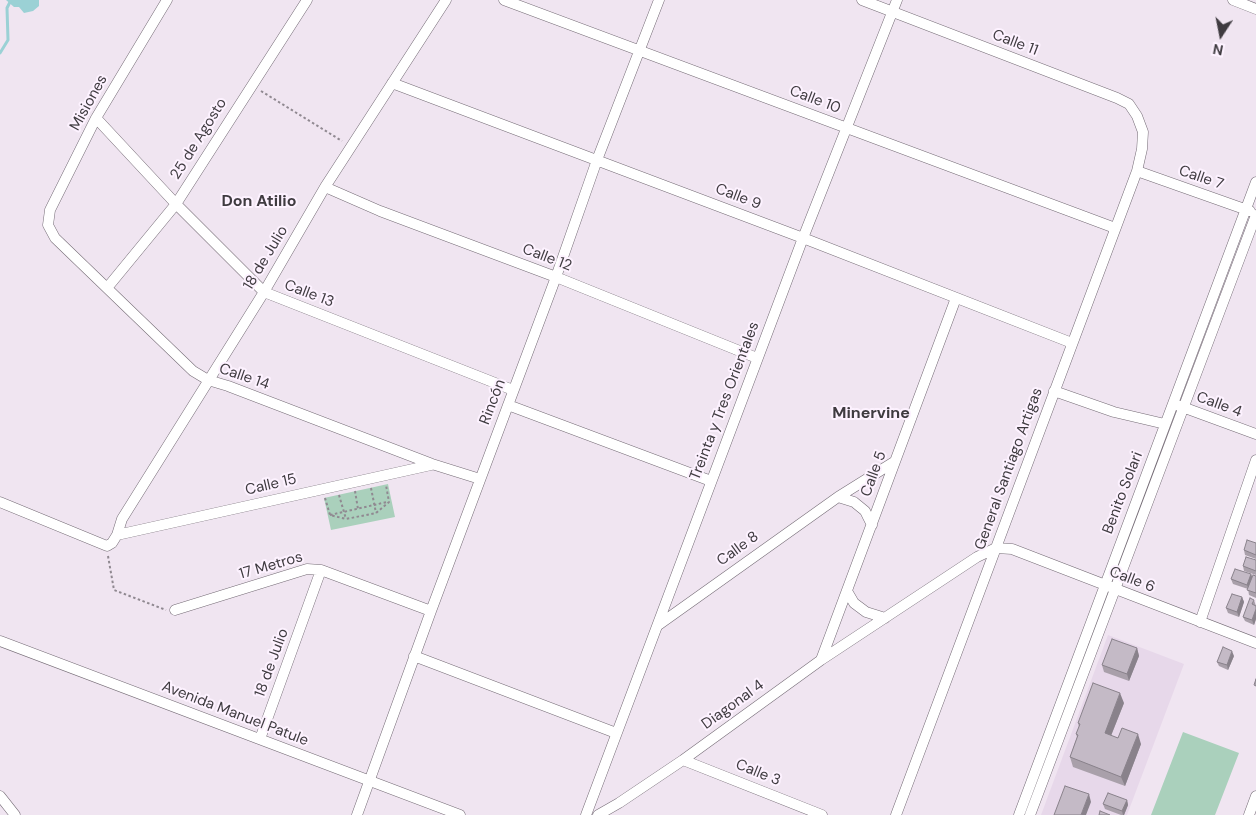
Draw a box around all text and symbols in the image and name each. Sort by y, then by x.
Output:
north arrow [1196,10,1246,60]
street label: Calle 11 [990,26,1040,60]
text: N [1211,40,1225,60]
street label: Misiones [66,72,112,134]
street label: Calle 10 [787,82,843,118]
street label: 25 de Agosto [167,95,231,183]
street label: Calle 7 [1176,162,1226,194]
street label: Calle 9 [713,180,763,214]
district label: Don Atilio [222,192,296,212]
street label: 18 de Julio [240,223,292,293]
street label: Calle 12 [520,240,574,276]
street label: Calle 13 [282,276,336,312]
street label: Treinta y Tres Orientales [686,319,764,483]
street label: Calle 14 [217,360,271,394]
street label: Rincón [476,377,510,427]
street label: General Santiago Artigas [971,385,1047,553]
street label: Calle 4 [1194,388,1244,422]
district label: Minervine [832,404,910,424]
street label: Calle 5 [857,449,891,499]
street label: Benito Solari [1099,449,1147,537]
street label: Calle 15 [244,470,298,500]
street label: Calle 8 [714,528,762,570]
street label: 17 Metros [237,548,305,584]
street label: Calle 6 [1107,563,1157,597]
street label: 18 de Julio [251,626,293,700]
street label: Diagonal 4 [698,676,768,734]
street label: Avenida Manuel Patule [159,678,311,750]
street label: Calle 3 [733,756,783,790]

